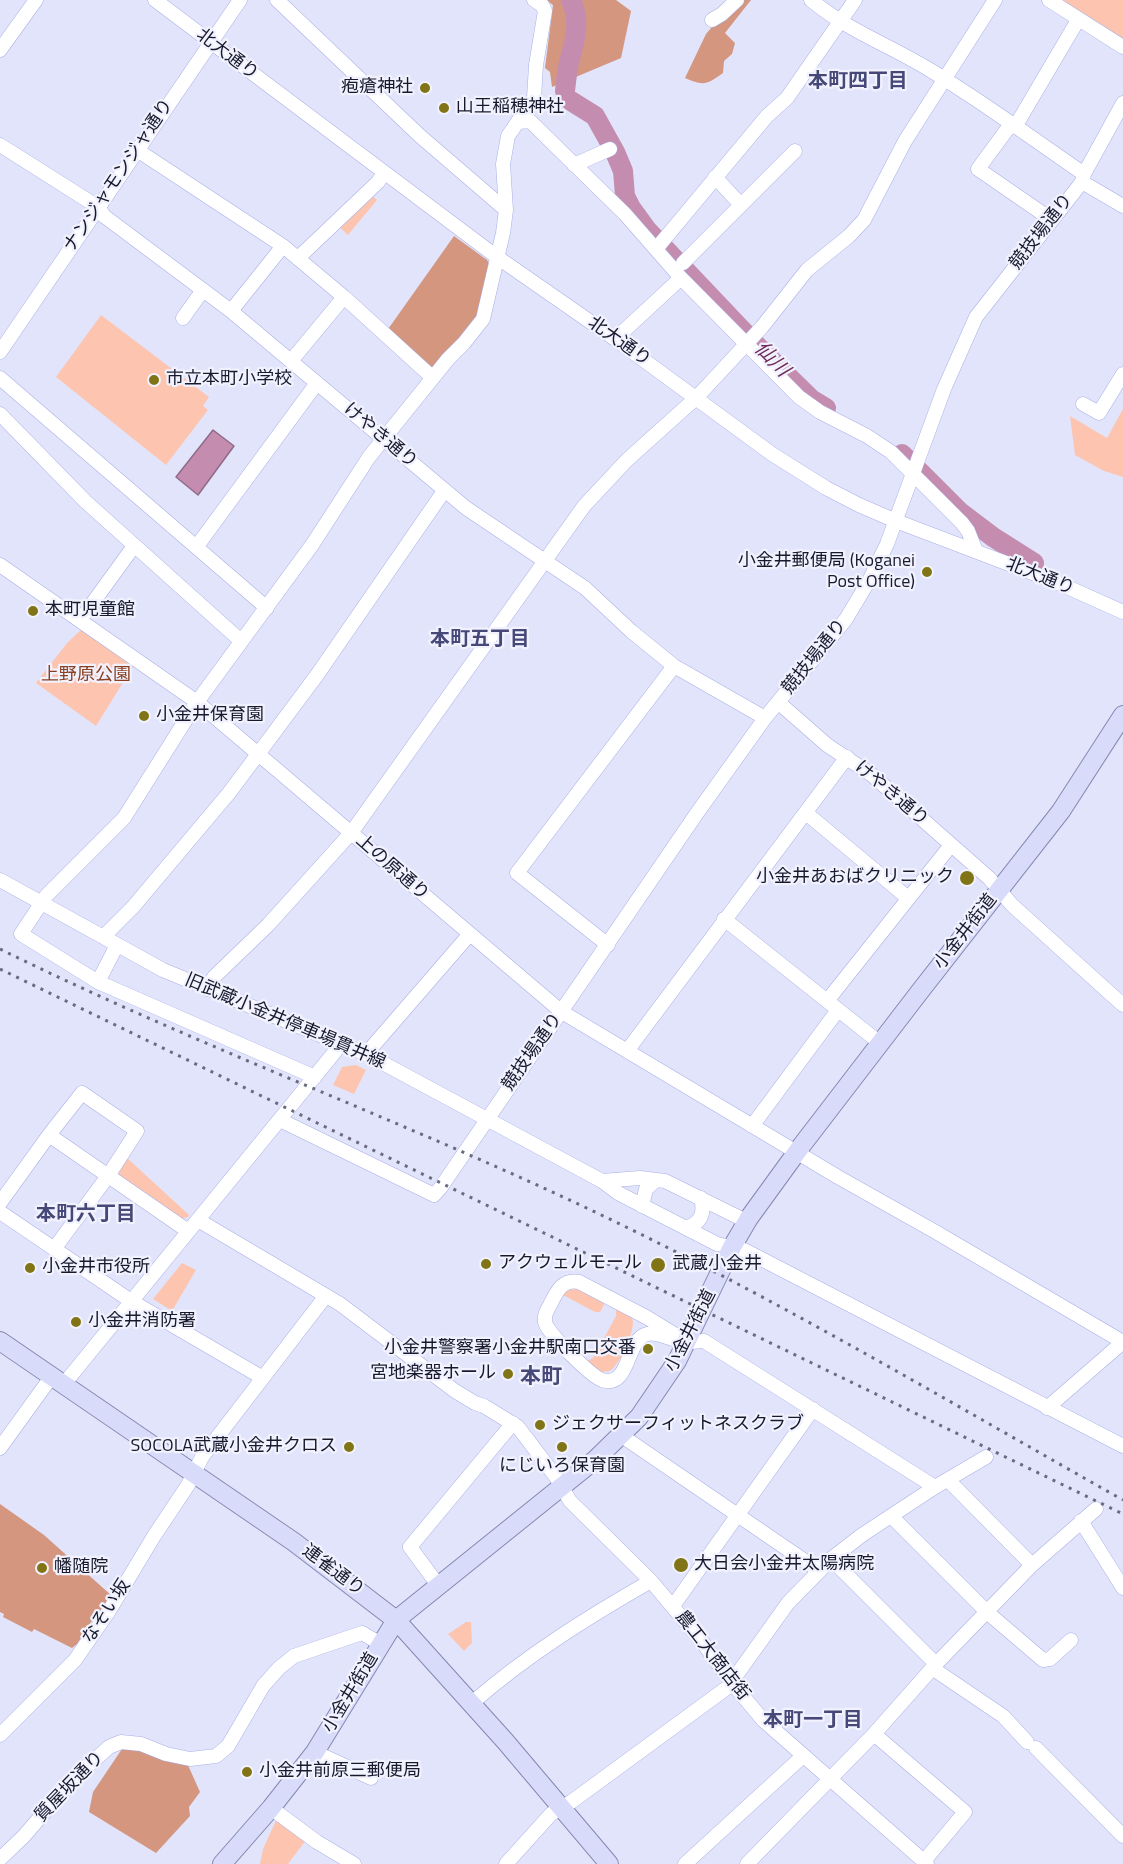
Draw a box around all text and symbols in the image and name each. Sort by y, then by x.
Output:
street label: 北大通り [192,25,262,85]
district label: 本町四丁目 [808,70,908,94]
place label: 疱瘡神社 [341,77,413,99]
marker: 疱瘡神社 [418,81,432,95]
street label: ナンジャモンジャ通り [60,95,178,257]
place label: 山王稲穂神社 [456,97,564,119]
marker: 山王稲穂神社 [437,101,451,115]
street label: 競技場通り [1006,190,1078,274]
street label: 北大通り [583,313,655,371]
water label: 仙川 [748,337,794,383]
place label: 市立本町小学校 [166,369,292,391]
marker: 市立本町小学校 [147,373,161,387]
street label: けやき通り [339,399,421,473]
place label: 小金井郵便局 (Koganei Post Office) [738,551,915,594]
street label: 北大通り [1003,554,1077,600]
marker: 小金井郵便局 (Koganei Post Office) [920,565,934,579]
place label: 本町児童館 [45,600,135,622]
marker: 本町児童館 [26,604,40,618]
street label: 競技場通り [778,615,852,699]
district label: 本町五丁目 [430,628,530,652]
park label: 上野原公園 [41,665,131,687]
place label: 小金井保育園 [156,705,264,727]
marker: 小金井保育園 [137,709,151,723]
street label: けやき通り [850,757,932,831]
street label: 上の原通り [351,830,433,906]
place label: 小金井あおばクリニック [756,867,954,889]
marker: 小金井あおばクリニック [958,869,976,887]
street label: 小金井街道 [930,890,1002,974]
street label: 旧武蔵小金井停車場貫井線 [181,970,389,1074]
street label: 競技場通り [498,1009,568,1095]
district label: 本町六丁目 [36,1203,136,1227]
place label: アクウェルモール [498,1253,642,1275]
place label: 武蔵小金井 [672,1254,762,1276]
marker: 武蔵小金井 [649,1256,667,1274]
place label: 小金井市役所 [42,1257,150,1279]
marker: アクウェルモール [479,1257,493,1271]
marker: 小金井市役所 [23,1261,37,1275]
street label: 小金井街道 [661,1286,721,1376]
place label: 小金井消防署 [88,1311,196,1333]
marker: 小金井消防署 [69,1315,83,1329]
place label: 小金井警察署小金井駅南口交番 [384,1338,636,1360]
marker: 小金井警察署小金井駅南口交番 [641,1342,655,1356]
place label: 宮地楽器ホール [370,1363,496,1385]
district label: 本町 [520,1365,562,1391]
marker: 宮地楽器ホール [501,1367,515,1381]
place label: ジェクサーフィットネスクラブ [552,1414,804,1436]
marker: ジェクサーフィットネスクラブ [533,1418,547,1432]
place label: SOCOLA武蔵小金井クロス [131,1436,337,1458]
marker: SOCOLA武蔵小金井クロス [342,1440,356,1454]
marker: にじいろ保育園 [555,1440,569,1454]
place label: にじいろ保育園 [499,1456,625,1478]
street label: 連雀通り [298,1541,368,1601]
place label: 大日会小金井太陽病院 [694,1554,874,1576]
marker: 大日会小金井太陽病院 [672,1556,690,1574]
place label: 幡随院 [54,1557,108,1579]
marker: 幡随院 [35,1561,49,1575]
street label: なそい坂 [78,1576,136,1648]
street label: 農工大商店街 [670,1607,754,1705]
street label: 小金井街道 [319,1649,383,1737]
district label: 本町一丁目 [763,1709,863,1733]
street label: 質屋坂通り [31,1747,109,1827]
place label: 小金井前原三郵便局 [259,1761,421,1783]
marker: 小金井前原三郵便局 [240,1765,254,1779]

